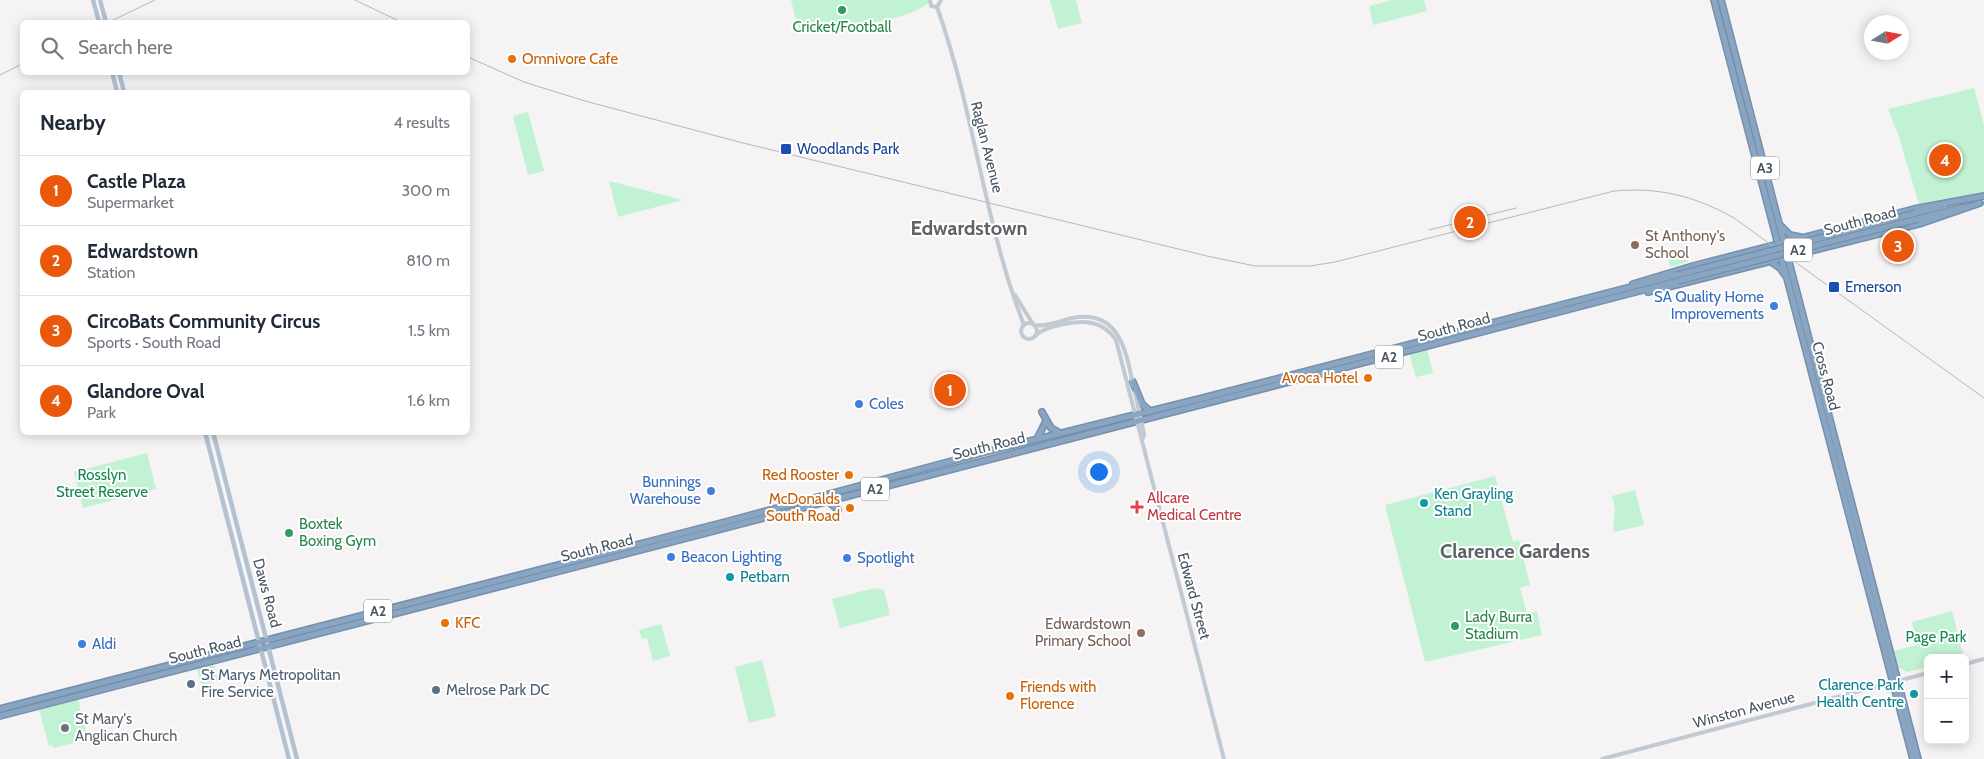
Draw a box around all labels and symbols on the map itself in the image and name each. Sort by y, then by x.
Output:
marker: Cricket/Football [836,4,848,16]
north arrow [1864,15,1909,60]
place label: Cricket/Football [792,18,892,36]
place label: Omnivore Cafe [522,50,618,68]
marker: Omnivore Cafe [506,53,518,65]
street label: Raglan Avenue [967,99,1007,195]
place label: Woodlands Park [797,140,900,158]
pin: 4 [1929,141,1961,179]
marker: Woodlands Park [779,142,793,156]
road number: A3 [1751,156,1779,180]
pin: 2 [1454,203,1486,241]
street label: South Road [1822,203,1898,239]
district label: Edwardstown [911,216,1028,240]
place label: St Anthony's School [1645,227,1725,262]
pin: 3 [1882,227,1914,265]
road number: A2 [1784,238,1812,262]
marker: St Anthony's School [1629,239,1641,251]
place label: Emerson [1845,278,1902,296]
marker: Emerson [1827,280,1841,294]
place label: SA Quality Home Improvements [1654,288,1764,323]
marker: SA Quality Home Improvements [1768,300,1780,312]
street label: South Road [1416,309,1492,345]
street label: Cross Road [1808,340,1844,412]
road number: A2 [1375,346,1403,368]
place label: Avoca Hotel [1282,369,1358,387]
pin: 1 [934,371,966,409]
marker: Avoca Hotel [1362,372,1374,384]
place label: Coles [869,395,904,413]
marker: Coles [853,398,865,410]
street label: South Road [951,428,1027,464]
your location [1086,459,1112,485]
park label: Rosslyn Street Reserve [56,466,148,501]
place label: Red Rooster [762,466,839,484]
marker: Red Rooster [843,469,855,481]
place label: Bunnings Warehouse [630,473,701,508]
road number: A2 [861,478,889,500]
marker: Bunnings Warehouse [705,485,717,497]
place label: Ken Grayling Stand [1434,485,1514,520]
place label: Allcare Medical Centre [1147,489,1242,524]
place label: McDonalds South Road [766,490,840,525]
marker: Ken Grayling Stand [1418,497,1430,509]
marker: Allcare Medical Centre [1131,501,1143,513]
marker: McDonalds South Road [844,502,856,514]
place label: Boxtek Boxing Gym [299,515,376,550]
marker: Boxtek Boxing Gym [283,527,295,539]
street label: South Road [559,530,635,566]
district label: Clarence Gardens [1440,539,1590,563]
place label: Beacon Lighting [681,548,782,566]
place label: Spotlight [857,549,914,567]
marker: Beacon Lighting [665,551,677,563]
street label: Edward Street [1174,551,1214,641]
marker: Spotlight [841,552,853,564]
street label: Daws Road [249,556,285,630]
place label: Petbarn [740,568,790,586]
marker: Petbarn [724,571,736,583]
road number: A2 [364,600,392,622]
place label: Lady Burra Stadium [1465,608,1533,643]
place label: KFC [455,614,480,632]
place label: Edwardstown Primary School [1035,615,1131,650]
marker: KFC [439,617,451,629]
marker: Lady Burra Stadium [1449,620,1461,632]
marker: Edwardstown Primary School [1135,627,1147,639]
park label: Page Park [1905,628,1967,646]
street label: South Road [167,632,243,668]
place label: Aldi [92,635,116,653]
marker: Aldi [76,638,88,650]
place label: St Marys Metropolitan Fire Service [201,666,341,701]
place label: Clarence Park Health Centre [1816,676,1904,711]
marker: St Marys Metropolitan Fire Service [185,678,197,690]
place label: Friends with Florence [1020,678,1096,713]
place label: Melrose Park DC [446,681,550,699]
marker: Melrose Park DC [430,684,442,696]
street label: Winston Avenue [1691,688,1797,732]
marker: Clarence Park Health Centre [1908,688,1920,700]
marker: Friends with Florence [1004,690,1016,702]
place label: St Mary's Anglican Church [75,710,177,745]
marker: St Mary's Anglican Church [59,722,71,734]

